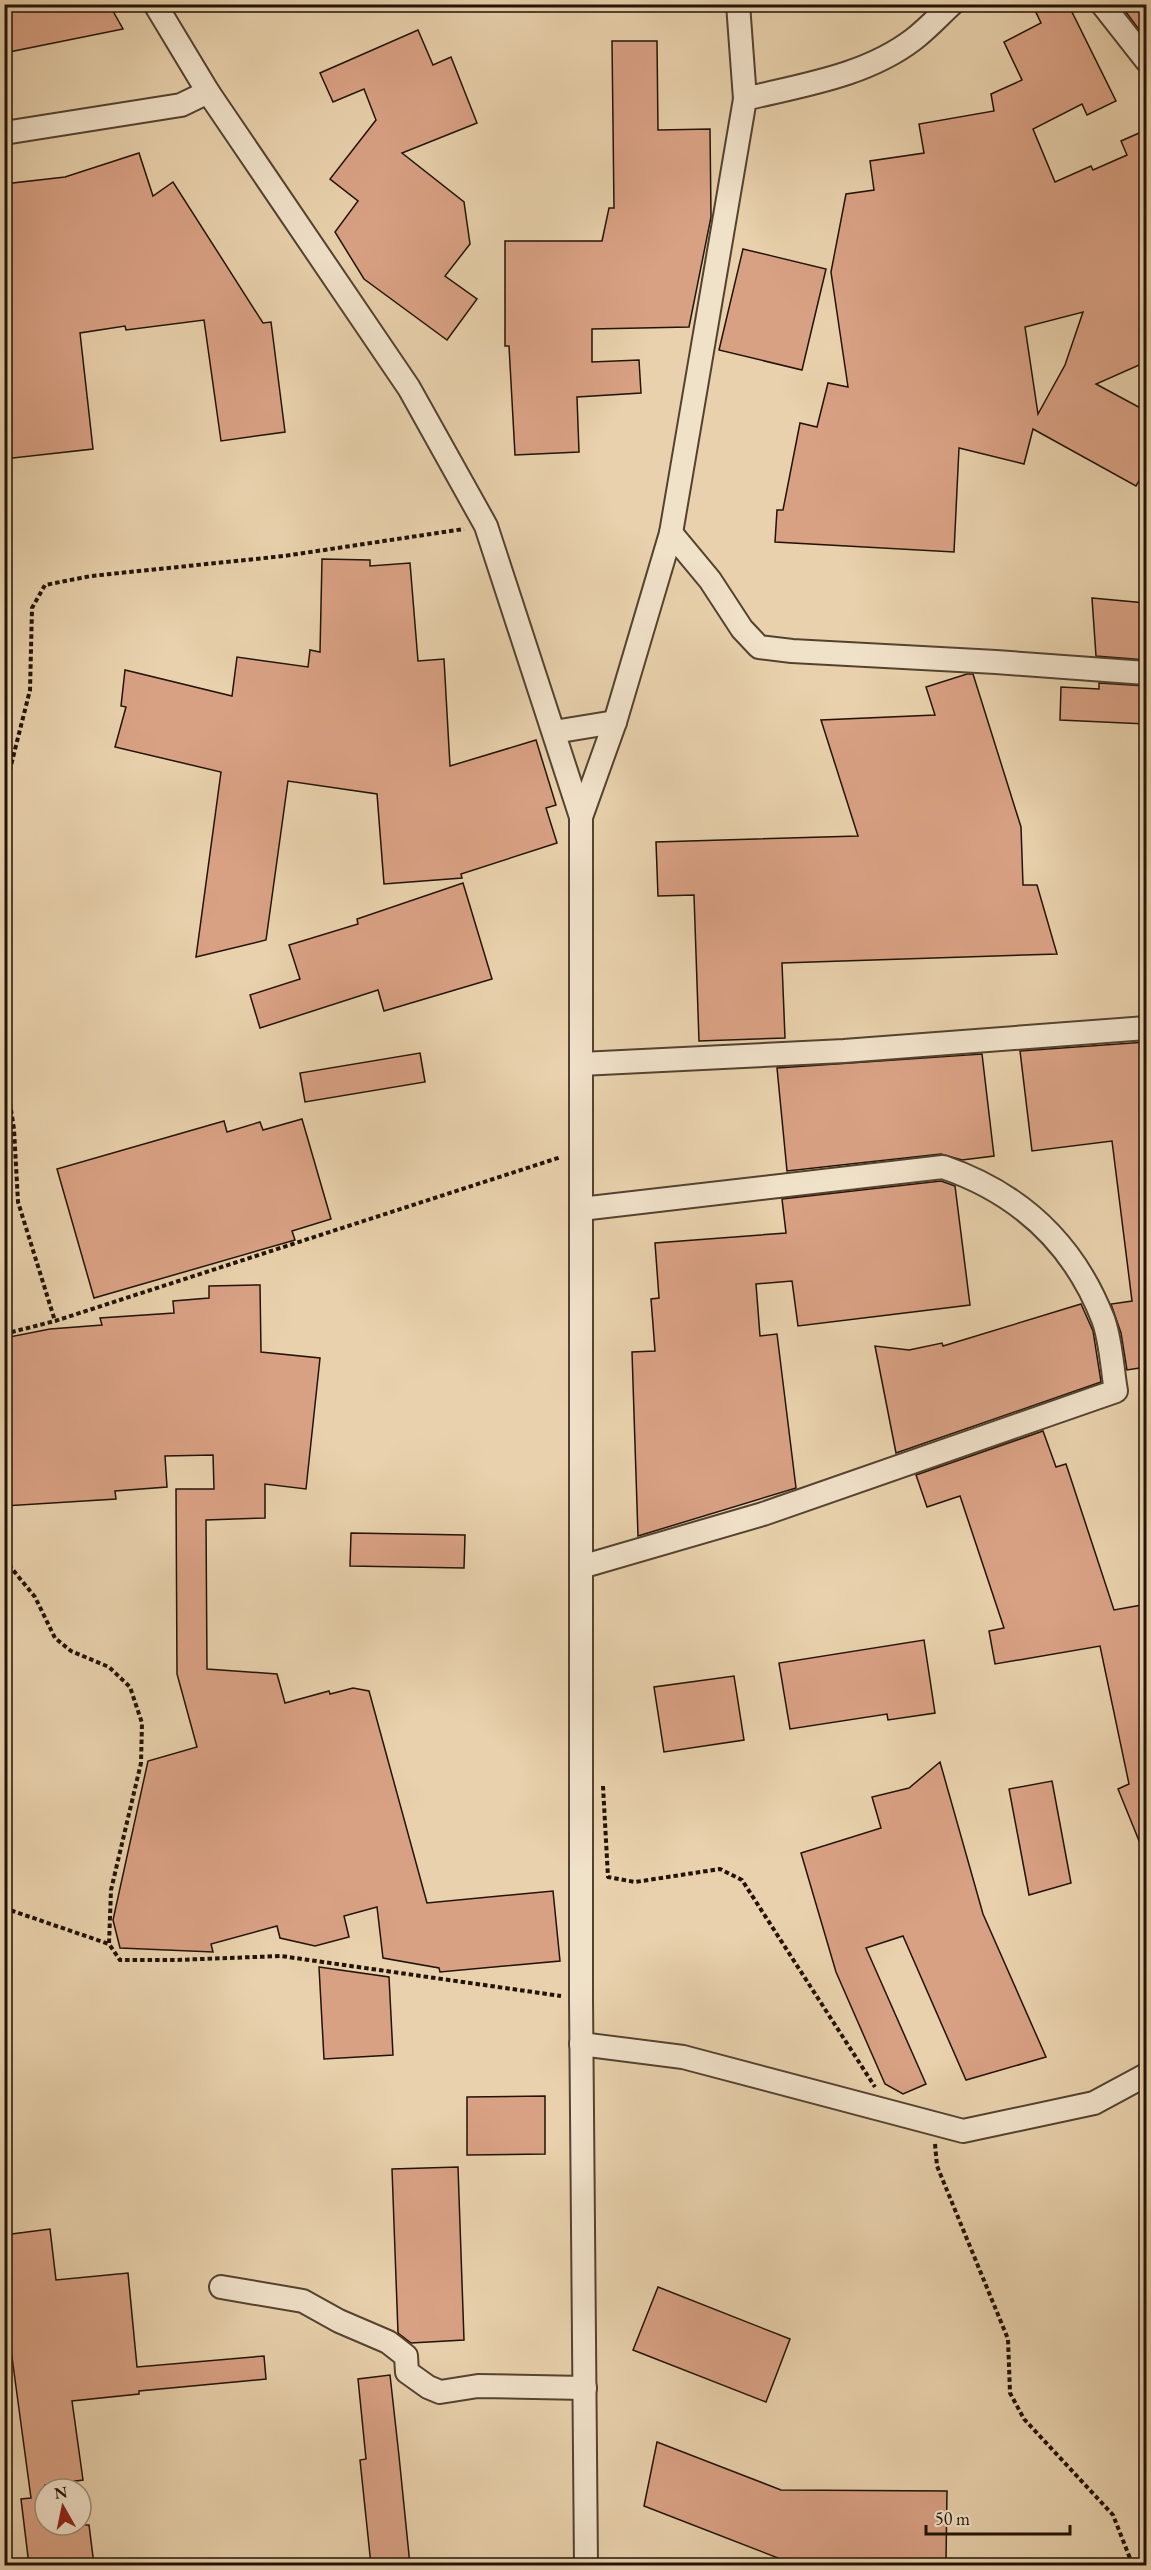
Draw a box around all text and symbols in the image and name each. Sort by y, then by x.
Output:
north arrow [33,2477,93,2537]
text: N [53,2481,69,2504]
scale bar [926,2498,1070,2536]
text: 50 m [935,2507,970,2530]

